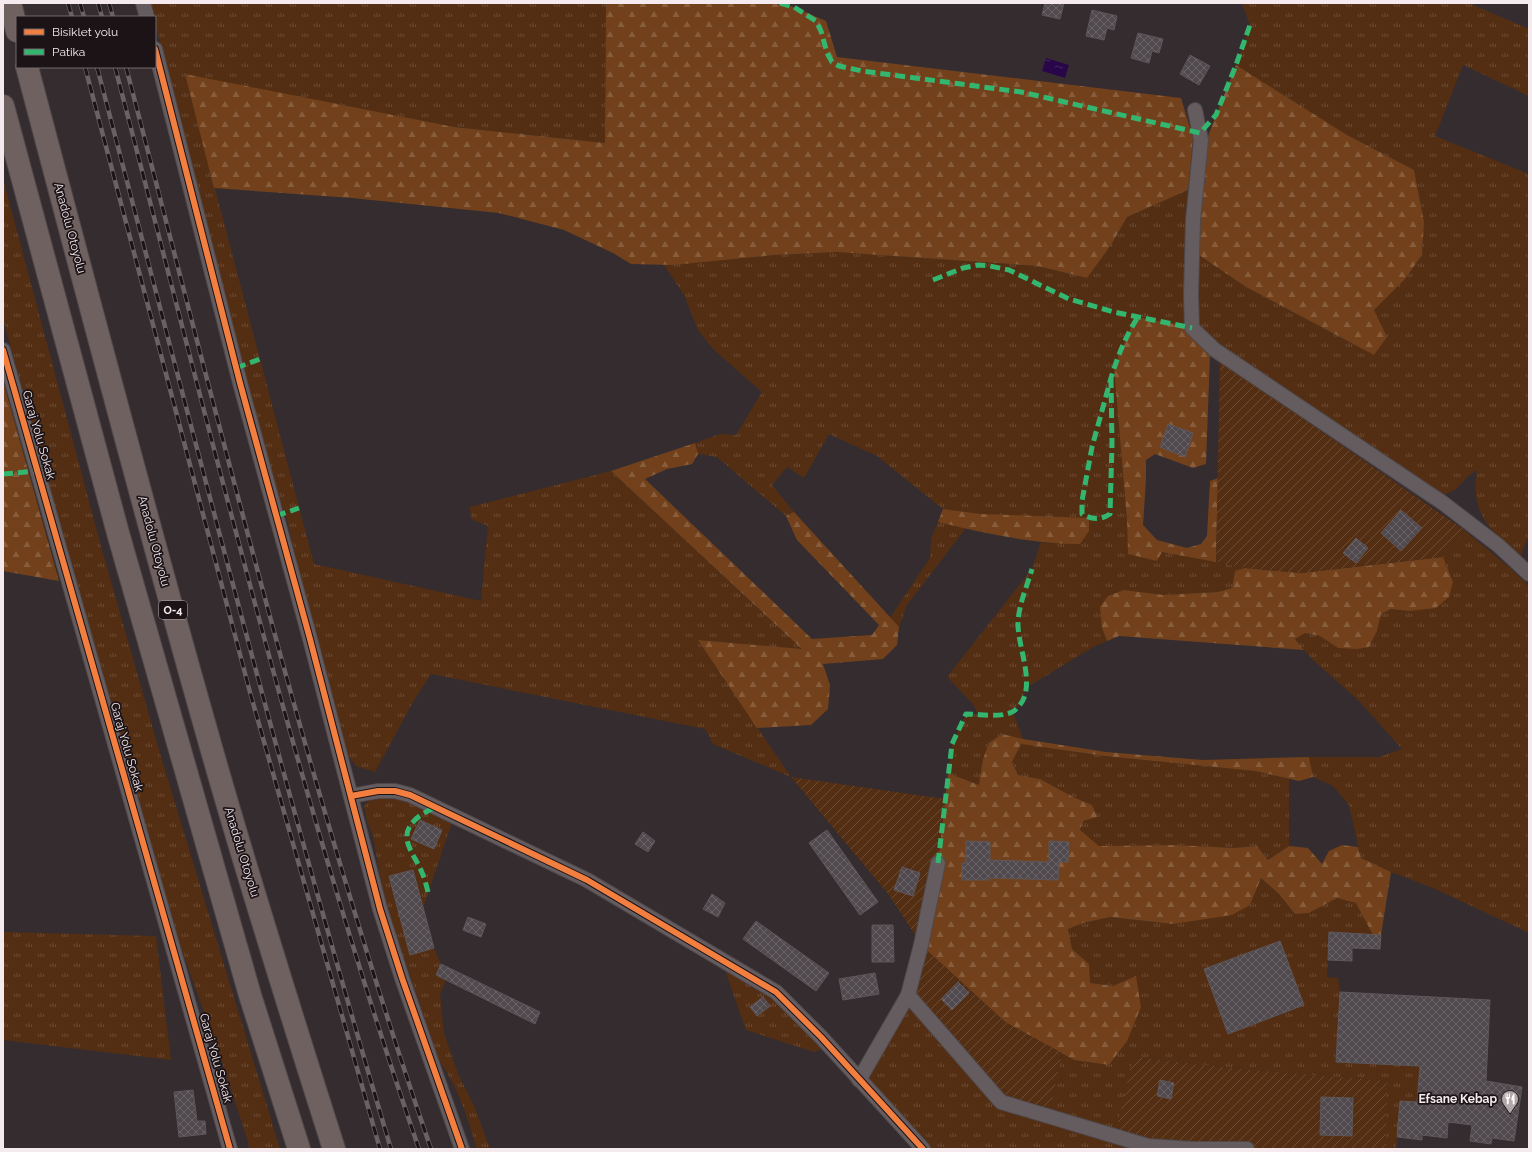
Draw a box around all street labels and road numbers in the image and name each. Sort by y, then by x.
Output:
street label: Anadolu Otoyolu [51,181,89,275]
street label: Garaj Yolu Sokak [20,389,59,482]
street label: Anadolu Otoyolu [135,494,173,588]
road number: O-4 [159,601,187,619]
street label: Garaj Yolu Sokak [108,701,147,794]
street label: Anadolu Otoyolu [222,805,262,899]
street label: Garaj Yolu Sokak [197,1012,236,1105]

